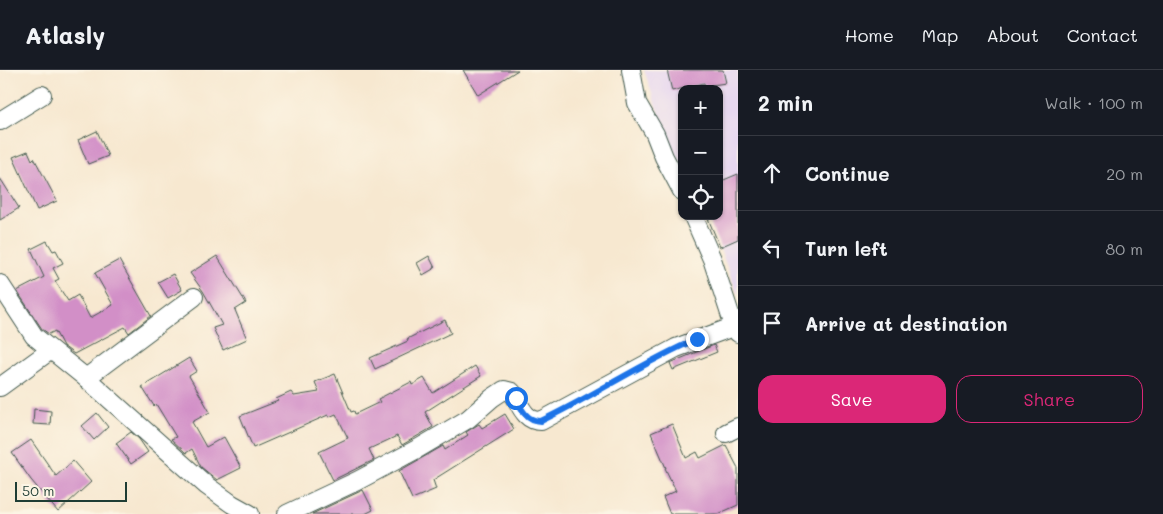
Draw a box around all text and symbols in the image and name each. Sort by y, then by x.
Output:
text: Atlasly [25,19,105,50]
text: Home [845,23,894,47]
text: Map [922,23,958,47]
text: About [986,23,1039,47]
text: Contact [1067,23,1138,47]
map controls [678,85,723,220]
button: + [678,85,723,130]
text: 2 min [758,89,813,116]
text: Walk · 100 m [1044,92,1143,113]
button: − [678,130,723,175]
icon: ahead [758,159,786,187]
text: Continue [805,161,890,186]
text: 20 m [1106,163,1143,184]
button: locate [678,175,723,220]
icon: left [758,234,786,262]
text: Turn left [805,236,888,261]
text: 80 m [1106,238,1143,259]
icon: arrive [758,309,786,337]
text: Arrive at destination [805,311,1008,336]
route end [686,328,709,351]
button: Save [758,375,946,423]
button: Share [956,375,1143,423]
route start [505,387,528,410]
scale bar [15,479,128,502]
text: 50 m [22,481,54,500]

